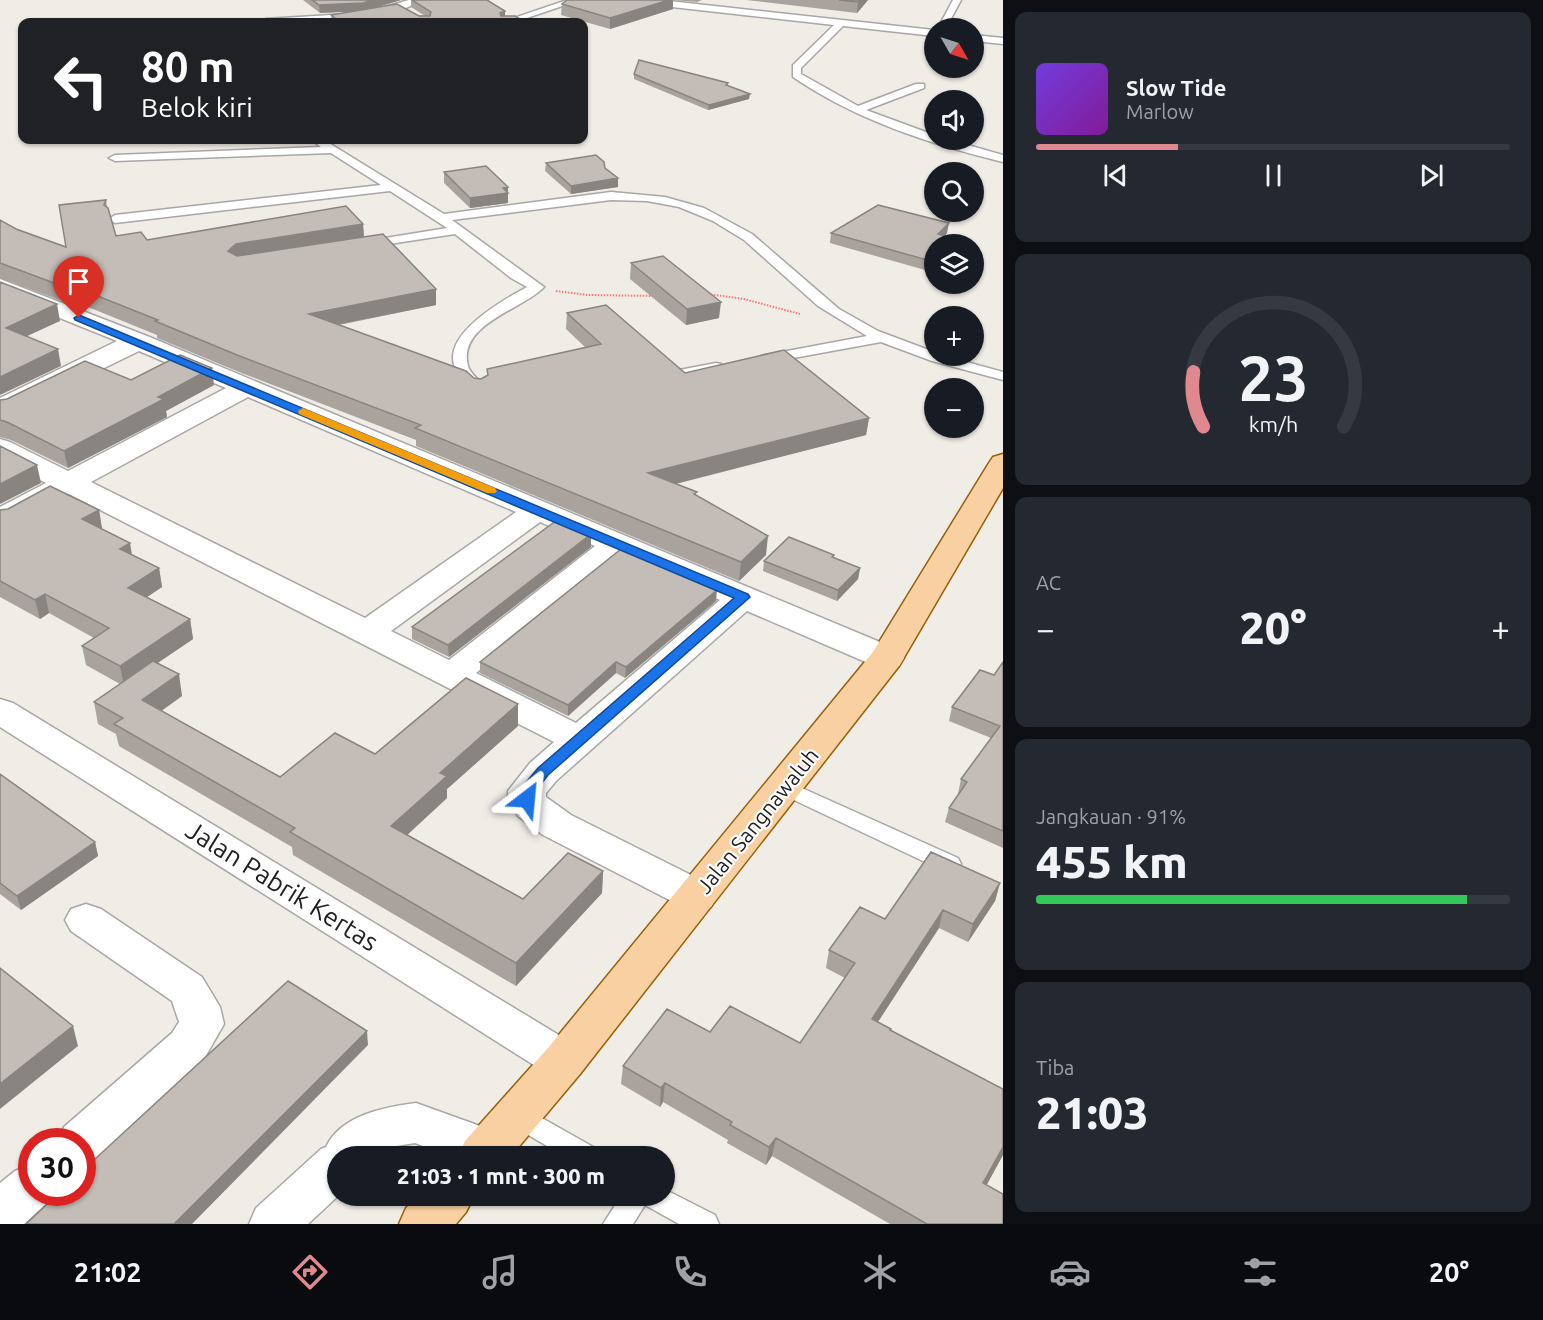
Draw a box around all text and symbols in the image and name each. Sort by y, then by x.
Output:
north arrow [924,18,984,78]
map controls [924,18,984,438]
icon: left [42,42,120,120]
text: 80 m [141,43,235,90]
text: Slow Tide [1126,75,1226,100]
button: sound [924,90,984,150]
text: Belok kiri [141,92,253,122]
text: Marlow [1126,100,1194,123]
icon: previous [1099,159,1132,192]
icon: pause [1257,159,1290,192]
icon: next [1415,159,1448,192]
button: search [924,162,984,222]
button: layers [924,234,984,294]
pin [53,256,104,318]
icon: arrive [62,265,95,298]
button: + [924,306,984,366]
text: 23 [1238,343,1308,413]
button: − [924,378,984,438]
text: km/h [1248,412,1298,436]
text: AC [1036,571,1061,594]
text: 20° [1239,602,1307,653]
text: − [1036,610,1055,647]
text: + [1491,610,1510,647]
street label: Jalan Sangnawaluh [691,743,823,898]
position arrow [495,767,559,831]
text: Jangkauan · 91% [1036,805,1186,828]
street label: Jalan Pabrik Kertas [181,815,384,956]
text: 455 km [1036,836,1188,887]
text: Tiba [1036,1056,1074,1079]
text: 21:03 [1036,1087,1149,1138]
speed limit sign: 30 [18,1128,96,1206]
text: 21:03 · 1 mnt · 300 m [397,1163,605,1188]
icon: directions [289,1251,331,1293]
icon: music [479,1251,521,1293]
icon: phone [669,1251,711,1293]
icon: climate [859,1251,901,1293]
icon: car [1049,1251,1091,1293]
icon: filters [1239,1251,1281,1293]
text: 21:02 [74,1257,142,1287]
text: 20° [1429,1257,1469,1287]

